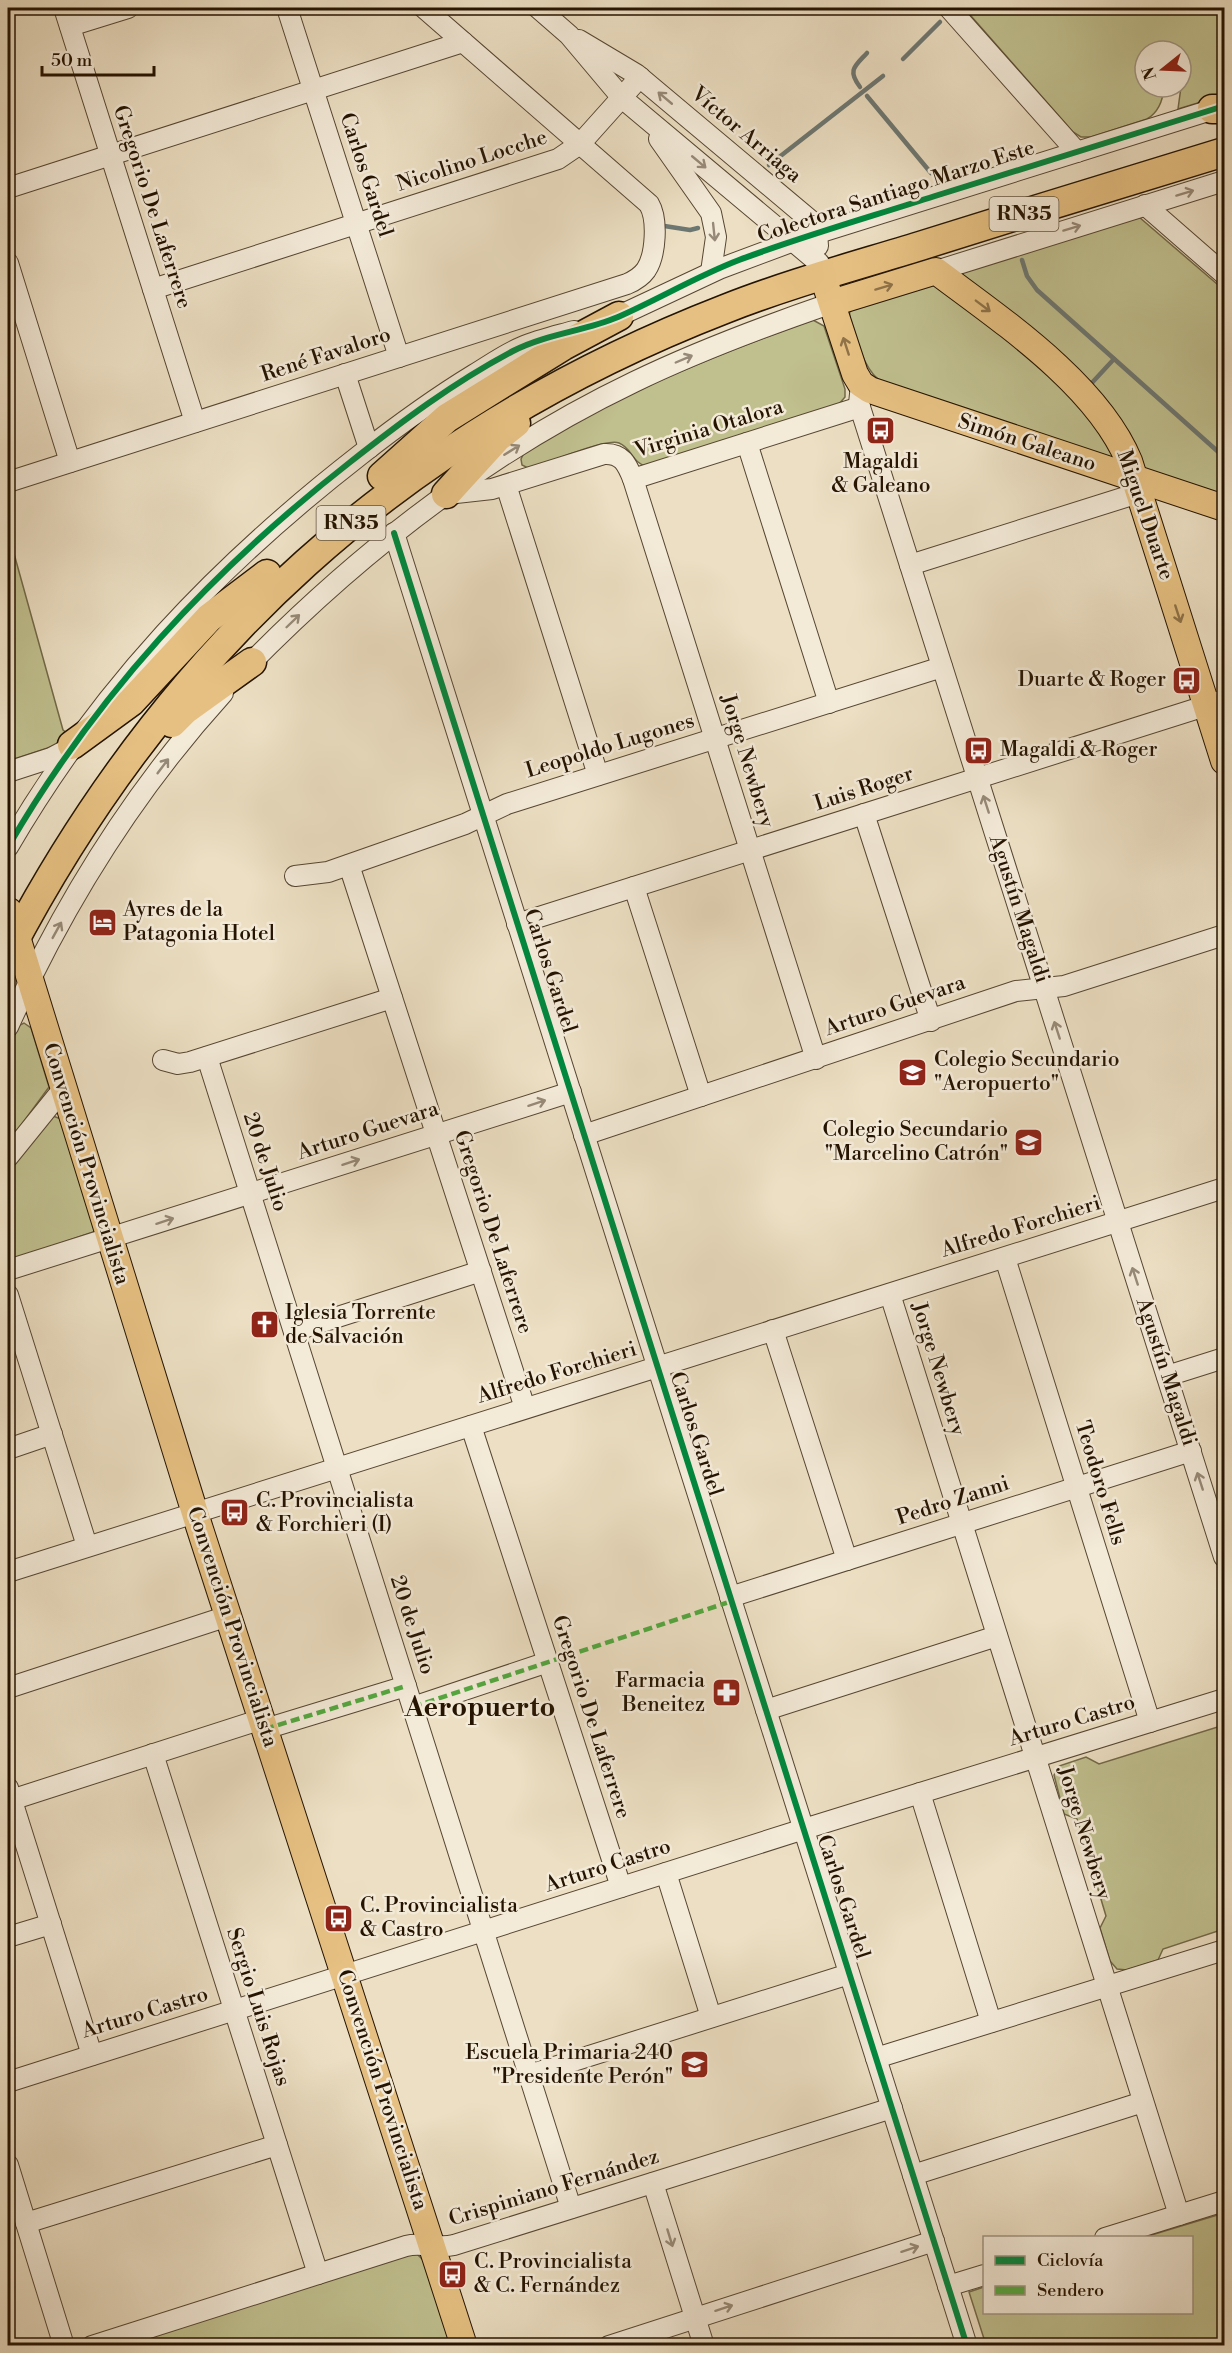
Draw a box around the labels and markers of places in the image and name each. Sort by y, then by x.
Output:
bus stop icon: Magaldi & Galeano [865,415,897,447]
place label: Magaldi & Galeano [832,449,931,499]
bus stop icon: Duarte & Roger [1171,664,1203,696]
place label: Duarte & Roger [1018,667,1166,693]
bus stop icon: Magaldi & Roger [963,734,995,766]
place label: Magaldi & Roger [1000,737,1158,763]
place label: Ayres de la Patagonia Hotel [122,897,275,947]
hotel icon: Ayres de la Patagonia Hotel [86,906,118,938]
place label: Colegio Secundario "Aeropuerto" [934,1047,1120,1097]
school or university icon: Colegio Secundario "Aeropuerto" [897,1056,929,1088]
place label: Colegio Secundario "Marcelino Catrón" [822,1117,1008,1167]
school or university icon: Colegio Secundario "Marcelino Catrón" [1013,1126,1045,1158]
place label: Iglesia Torrente de Salvación [285,1300,436,1350]
church icon: Iglesia Torrente de Salvación [248,1309,280,1341]
place label: C. Provincialista & Forchieri (I) [256,1488,414,1538]
bus stop icon: C. Provincialista & Forchieri (I) [219,1497,251,1529]
place label: Farmacia Beneitez [615,1668,705,1718]
pharmacy icon: Farmacia Beneitez [710,1677,742,1709]
place label: C. Provincialista & Castro [360,1893,518,1943]
bus stop icon: C. Provincialista & Castro [323,1902,355,1934]
place label: Escuela Primaria 240 "Presidente Perón" [465,2040,673,2090]
school or university icon: Escuela Primaria 240 "Presidente Perón" [678,2049,710,2081]
place label: C. Provincialista & C. Fernández [474,2249,632,2299]
bus stop icon: C. Provincialista & C. Fernández [437,2258,469,2290]

